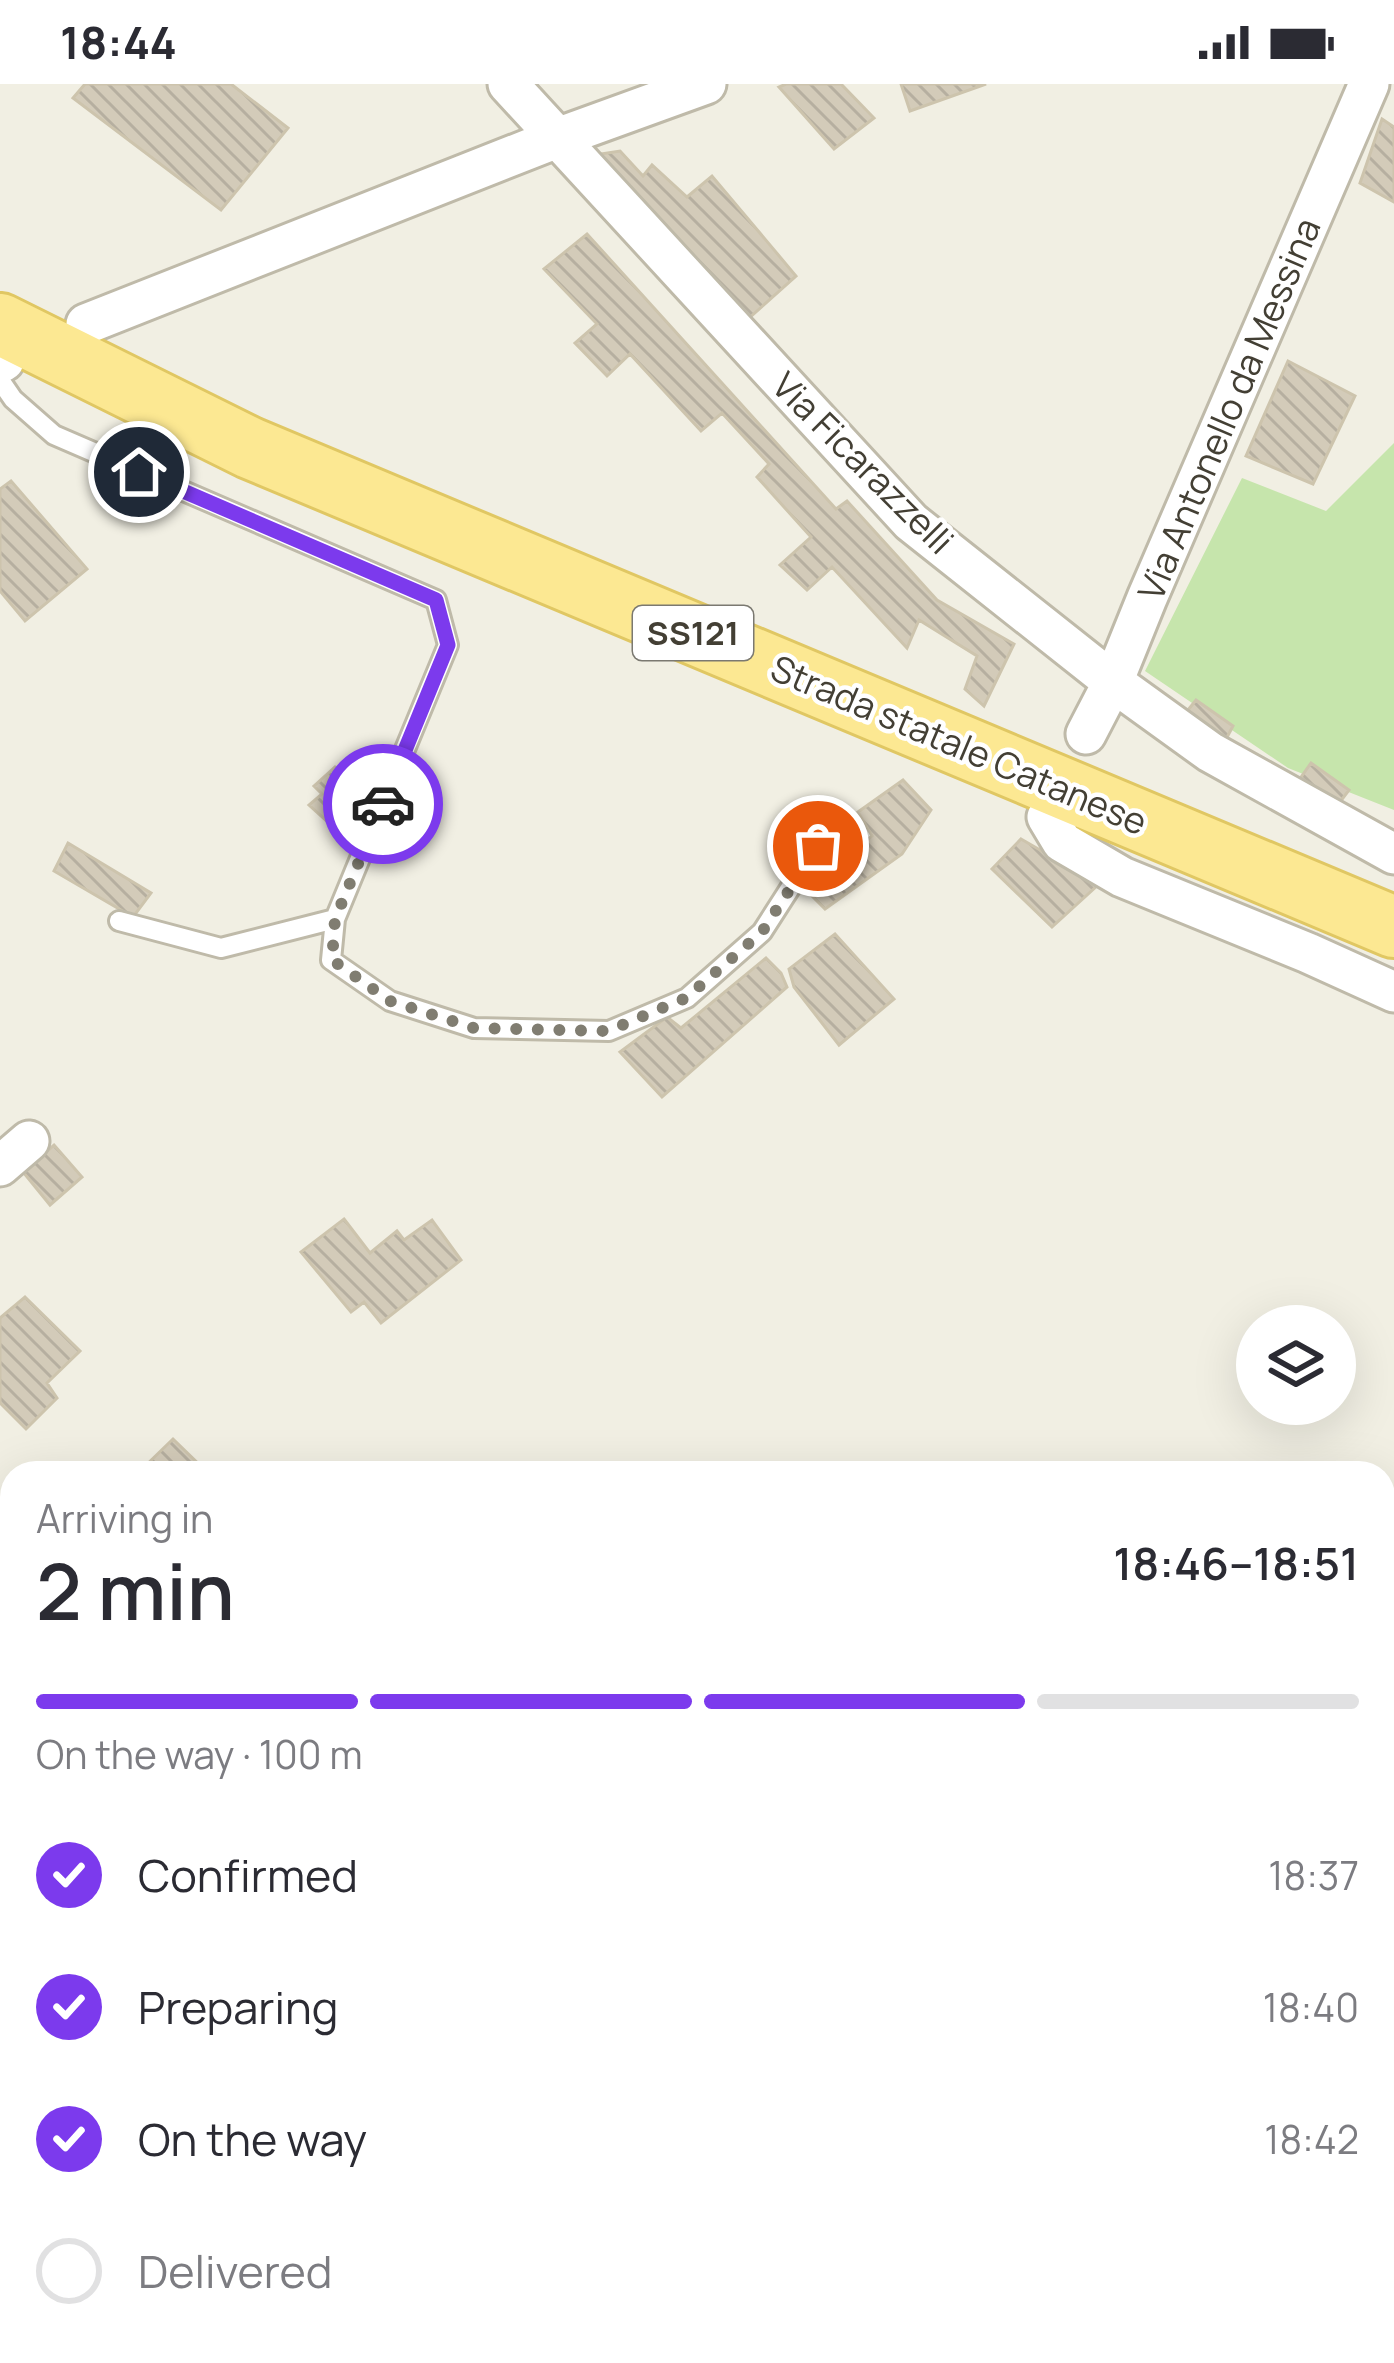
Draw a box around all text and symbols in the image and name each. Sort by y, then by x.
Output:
text: 18:44 [60,11,177,73]
street label: Via Antonello da Messina [1126,210,1331,607]
street label: Via Ficarazzelli [762,361,965,564]
pin [88,421,190,523]
icon: home [106,439,172,505]
road number: SS121 [633,606,753,660]
street label: Strada statale Catanese [764,643,1155,846]
courier [323,744,443,864]
icon: car [350,771,416,837]
pin [767,795,869,897]
icon: bag [785,813,851,879]
map controls [1236,1305,1356,1425]
button: layers [1236,1305,1356,1425]
text: Arriving in [36,1491,213,1545]
text: 18:46–18:51 [1113,1532,1359,1594]
text: 2 min [36,1537,235,1643]
text: On the way · 100 m [36,1727,363,1781]
icon: check [36,1842,102,1908]
text: Confirmed [138,1844,358,1906]
text: 18:37 [1268,1848,1359,1902]
icon: check [36,1974,102,2040]
text: Preparing [138,1976,338,2038]
text: 18:40 [1263,1980,1359,2034]
icon: check [36,2106,102,2172]
text: On the way [138,2108,367,2170]
text: 18:42 [1264,2112,1359,2166]
text: Delivered [138,2240,333,2302]

